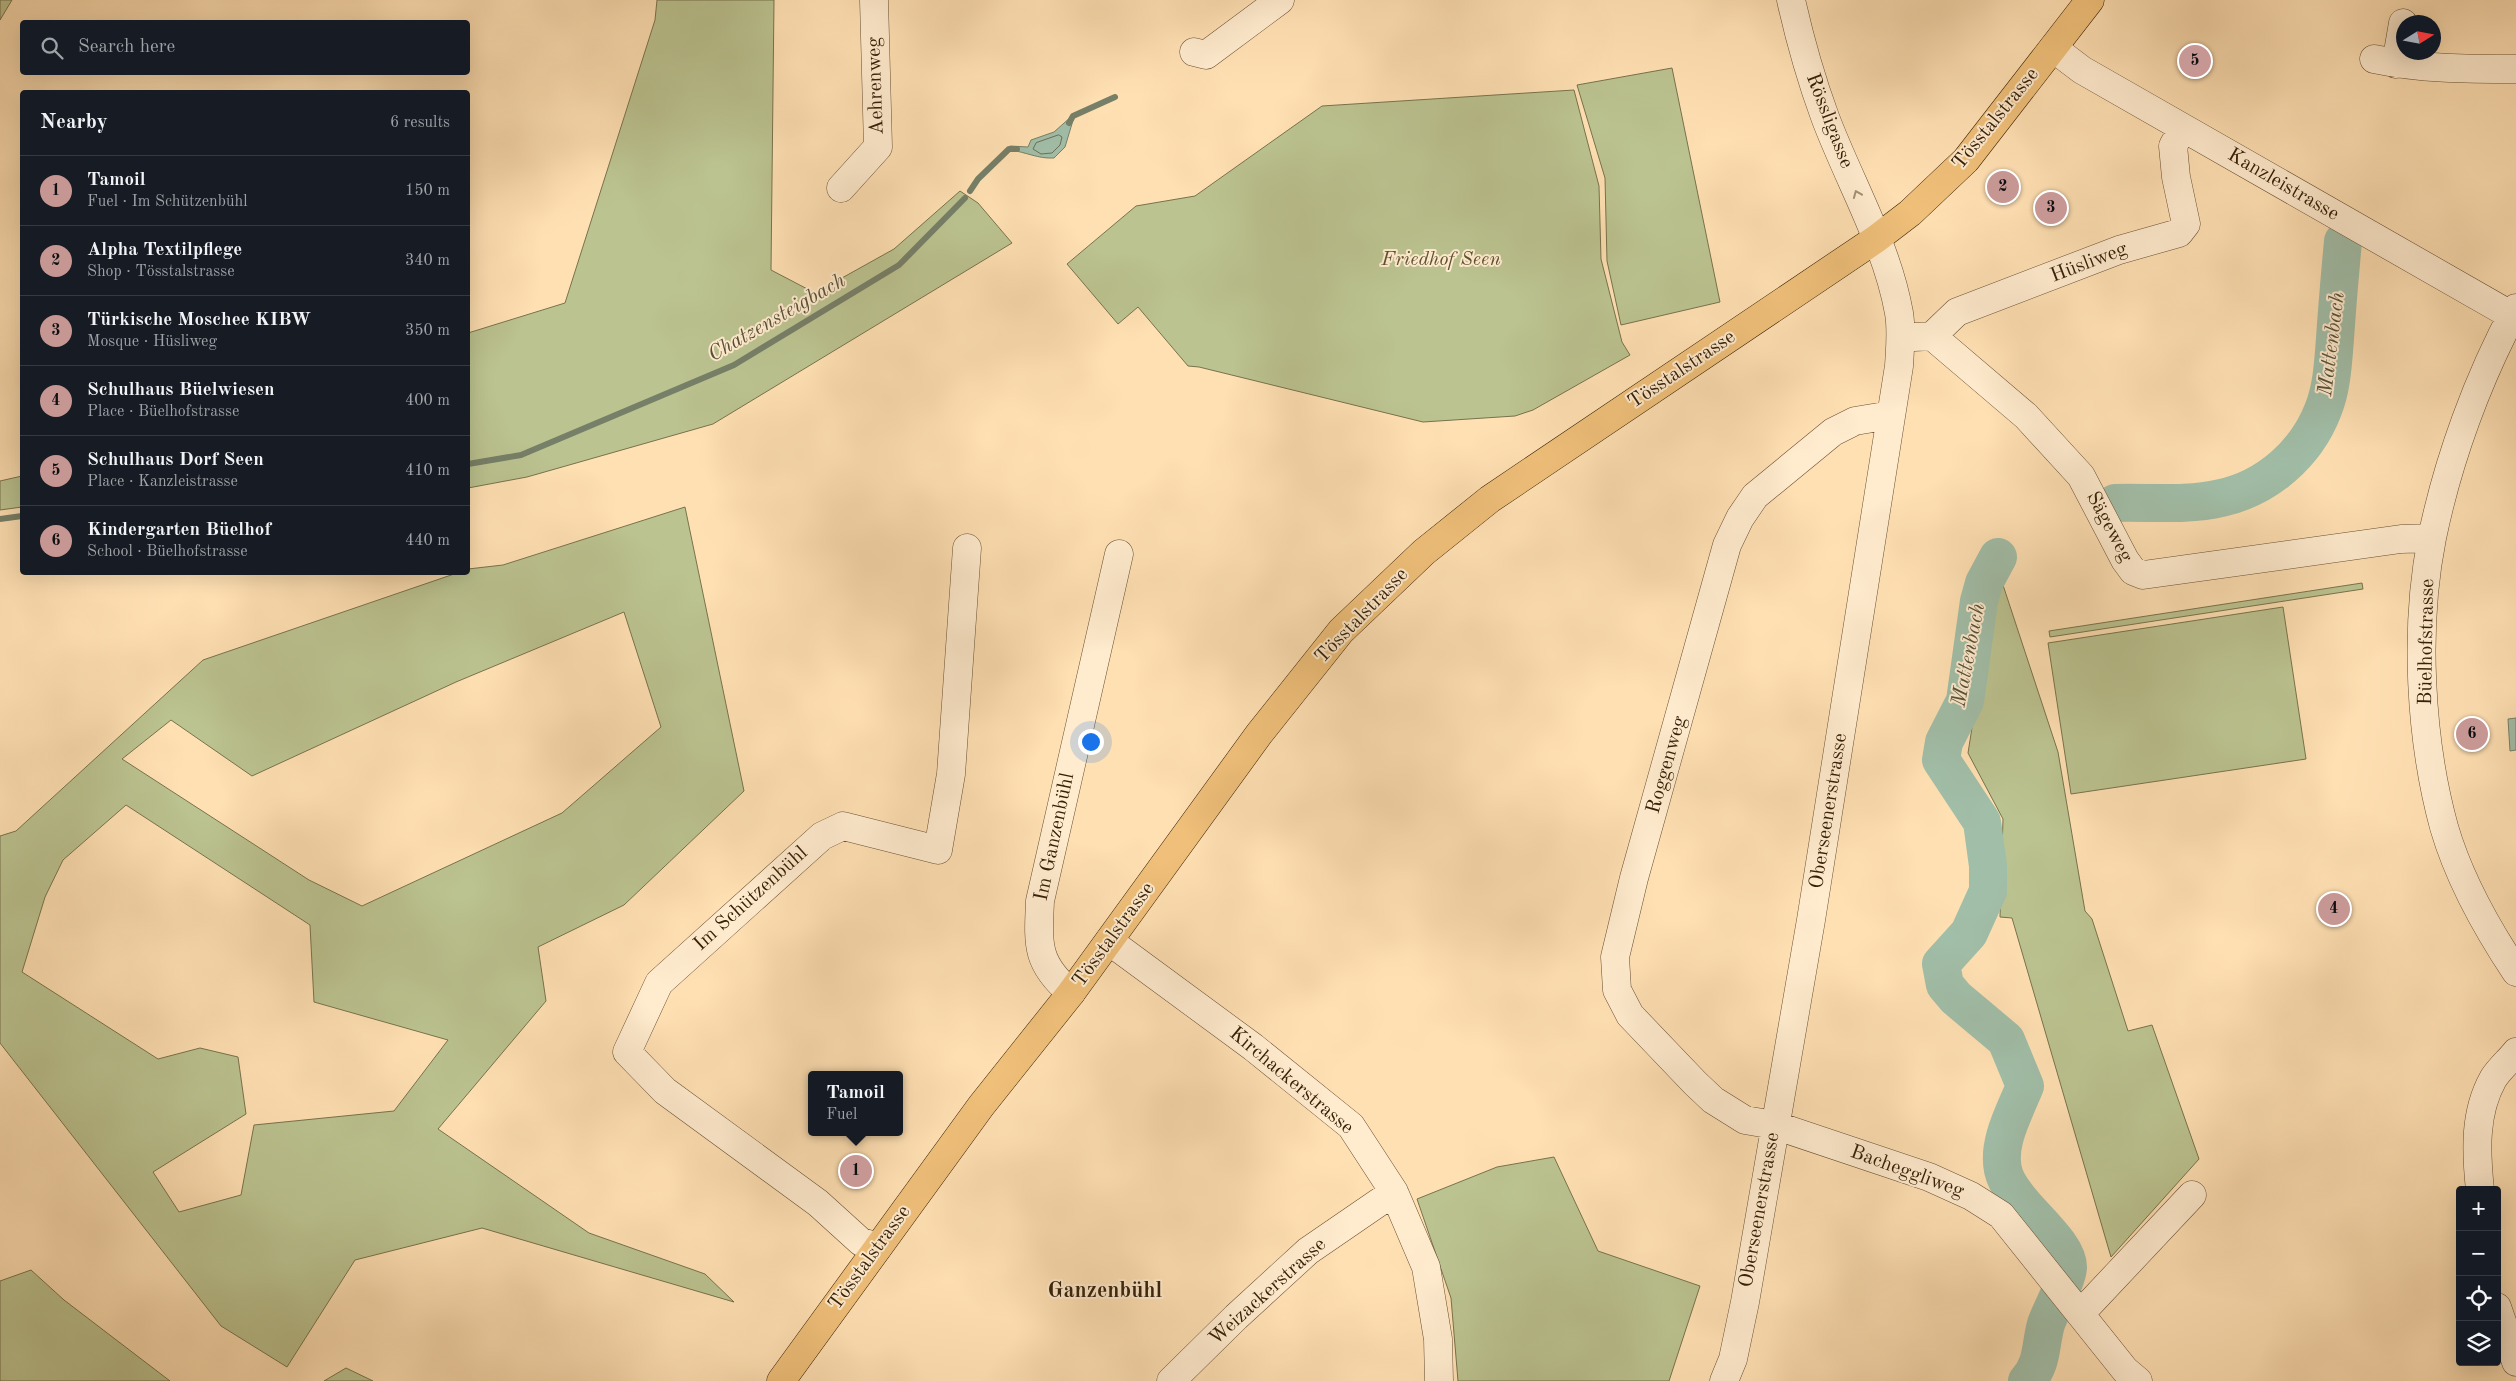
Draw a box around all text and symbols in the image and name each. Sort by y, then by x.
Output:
north arrow [2396,15,2441,60]
search box [20,20,470,75]
icon: search [38,34,66,62]
street label: Aehrenweg [864,36,888,135]
text: Search here [78,38,175,57]
pin: 5 [2179,42,2211,80]
street label: Tösstalstrasse [1949,64,2043,174]
street label: Rössligasse [1802,71,1856,171]
text: Nearby [40,112,108,133]
text: 6 results [390,115,450,131]
street label: Kanzleistrasse [2224,145,2342,225]
pin: 2 [1987,168,2019,206]
text: Tamoil [87,171,146,190]
text: 1 [51,183,61,199]
text: 150 m [405,183,450,199]
pin: 3 [2035,189,2067,227]
one-way arrow [1853,191,1863,199]
text: Fuel · Im Schützenbühl [87,194,248,210]
street label: Hüsliweg [2048,239,2130,287]
text: Alpha Textilpflege [87,241,242,260]
park label: Friedhof Seen [1380,250,1501,270]
text: 2 [51,253,61,269]
text: 340 m [405,253,450,269]
text: Shop · Tösstalstrasse [87,264,235,280]
water label: Chatzensteigbach [705,270,850,366]
water label: Mattenbach [2315,290,2349,398]
text: Türkische Moschee KIBW [87,311,311,330]
text: 3 [51,323,61,339]
text: 350 m [405,323,450,339]
street label: Tösstalstrasse [1625,327,1739,413]
text: Mosque · Hüsliweg [87,334,217,350]
text: Schulhaus Büelwiesen [87,381,275,400]
text: 4 [51,393,61,409]
text: 400 m [405,393,450,409]
text: Place · Büelhofstrasse [87,404,239,420]
text: Schulhaus Dorf Seen [87,451,264,470]
text: 5 [51,463,61,479]
text: 410 m [405,463,450,479]
text: Place · Kanzleistrasse [87,474,238,490]
street label: Sägeweg [2082,488,2136,566]
text: Kindergarten Büelhof [87,521,271,540]
text: 6 [51,533,61,549]
text: 440 m [405,533,450,549]
text: School · Büelhofstrasse [87,544,248,560]
street label: Tösstalstrasse [1312,564,1412,668]
street label: Büelhofstrasse [2416,578,2438,706]
water label: Mattenbach [1948,601,1989,710]
street label: Roggenweg [1644,714,1691,816]
pin: 6 [2456,715,2488,753]
your location [1078,729,1104,755]
street label: Oberseenerstrasse [1807,732,1851,890]
street label: Im Ganzenbühl [1032,771,1078,903]
street label: Im Schützenbühl [690,843,812,955]
street label: Tösstalstrasse [1069,879,1159,991]
pin: 4 [2318,890,2350,928]
street label: Kirchackerstrasse [1225,1024,1357,1138]
popup [808,1071,903,1136]
text: Tamoil [826,1084,885,1103]
text: Fuel [826,1107,857,1123]
street label: Oberseenerstrasse [1736,1131,1784,1289]
street label: Bacheggliweg [1847,1142,1967,1202]
pin: 1 [840,1152,872,1190]
map controls [2456,1186,2501,1366]
button: + [2456,1186,2501,1231]
street label: Tösstalstrasse [825,1202,915,1314]
button: − [2456,1231,2501,1276]
street label: Weizackerstrasse [1206,1235,1330,1349]
button: locate [2456,1276,2501,1321]
district label: Ganzenbühl [1048,1280,1163,1302]
button: layers [2456,1321,2501,1366]

